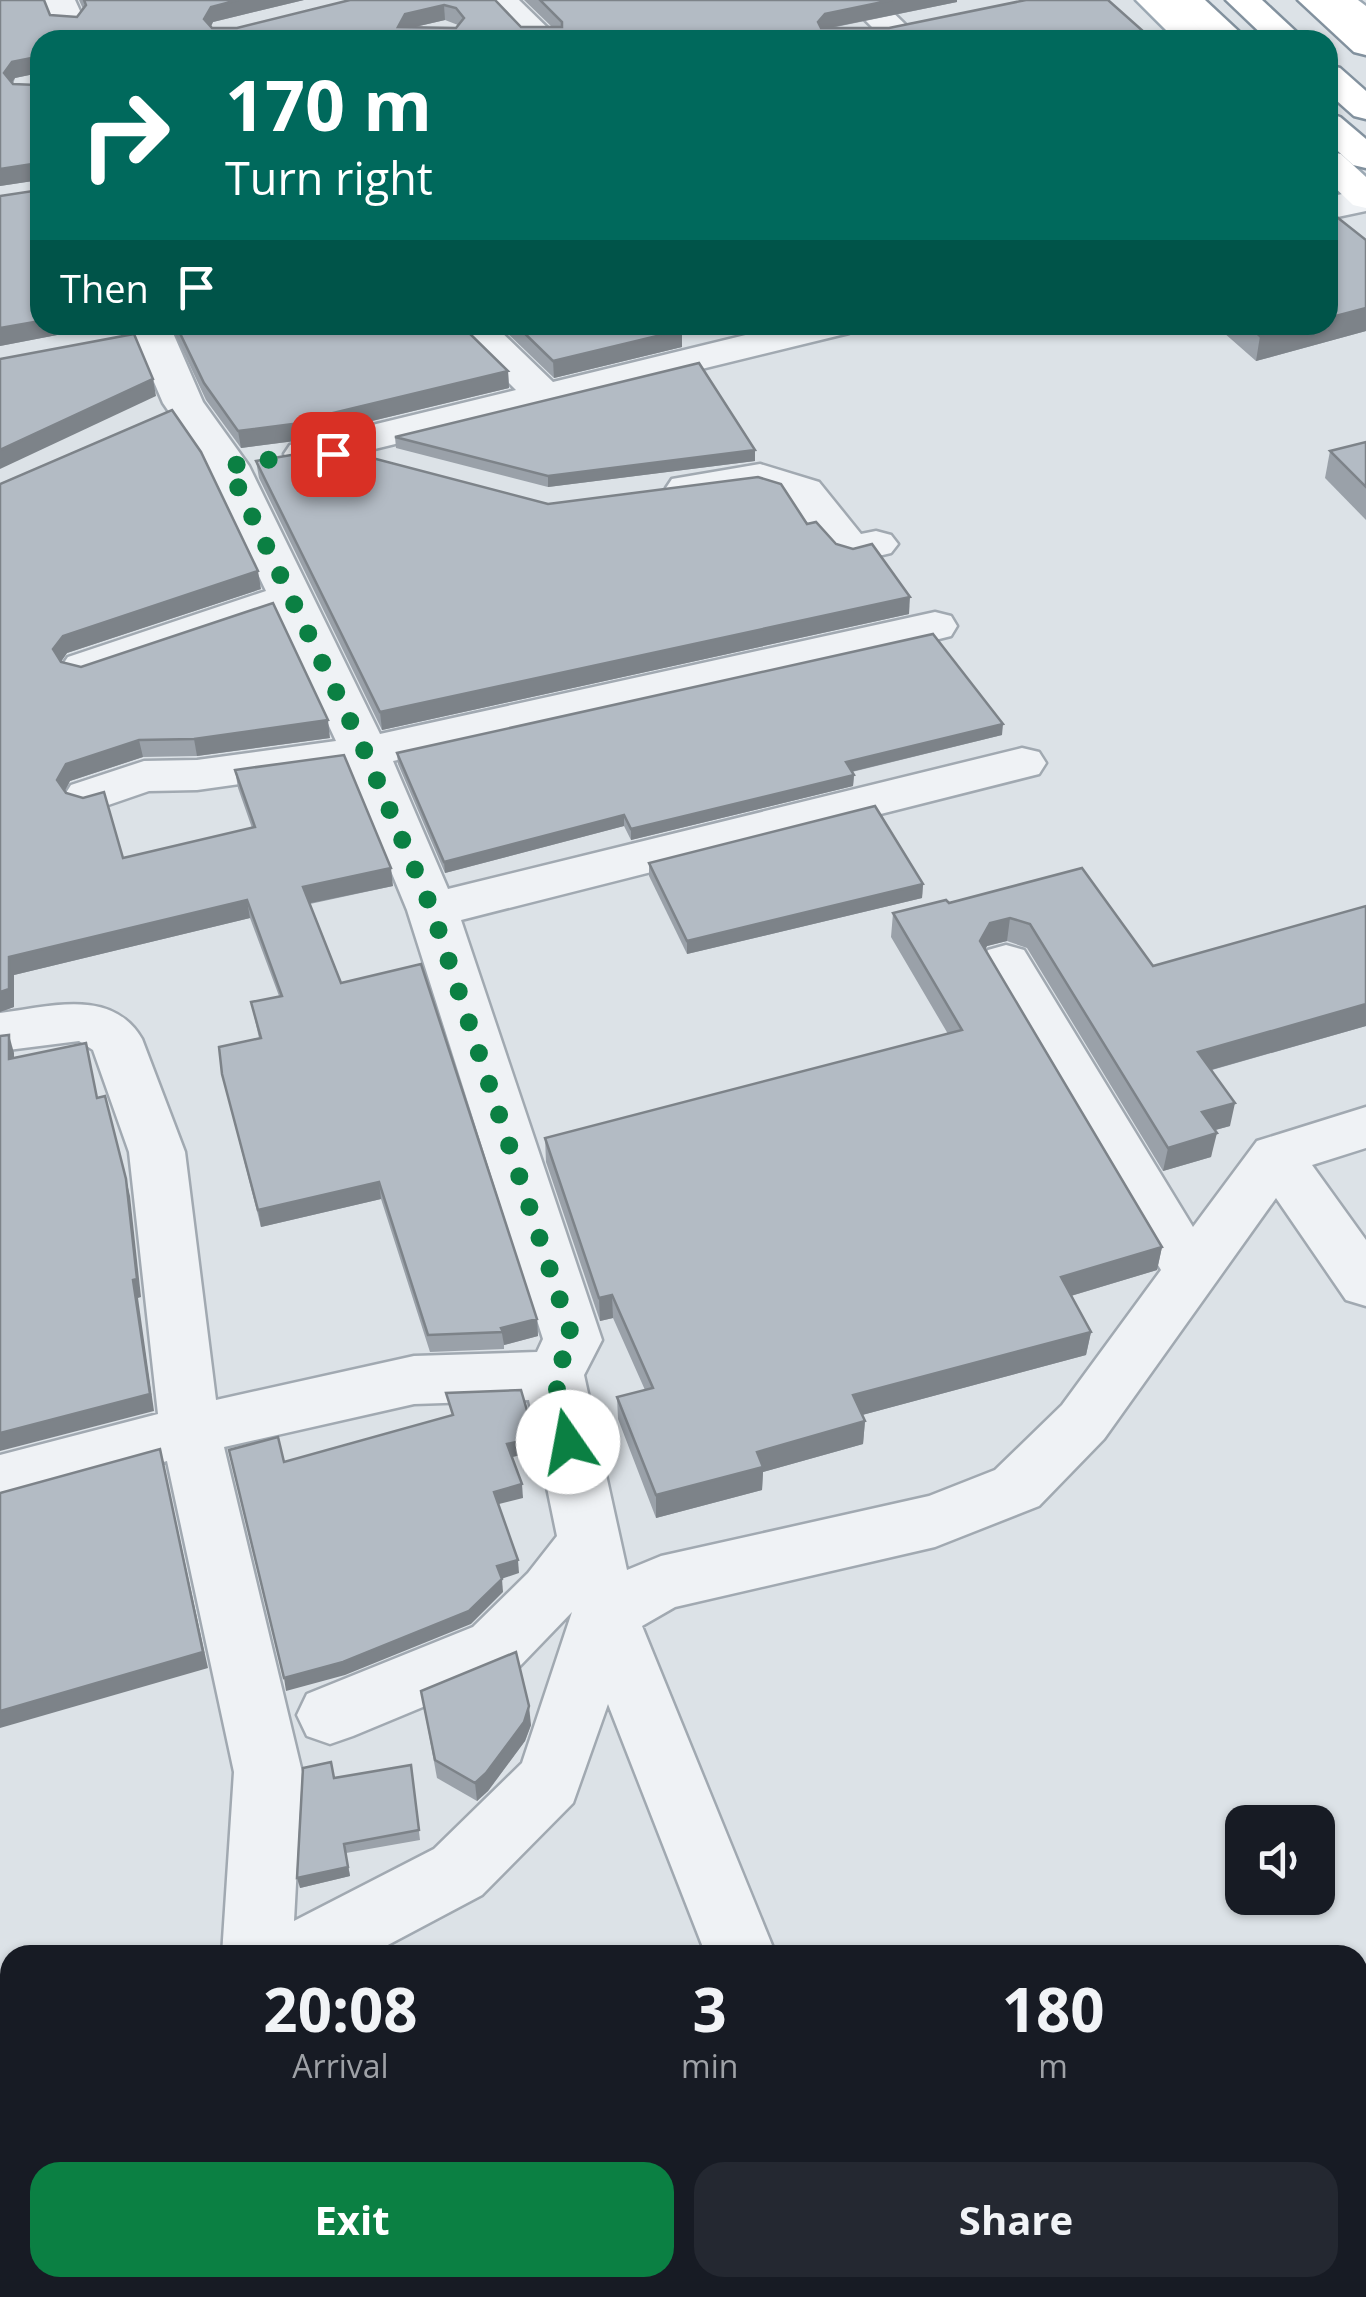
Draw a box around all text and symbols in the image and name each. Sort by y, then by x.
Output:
text: 170 m [225,56,432,152]
icon: right [60,70,190,200]
text: Turn right [225,147,433,208]
icon: arrive [169,260,224,315]
text: Then [60,262,149,314]
pin [291,412,376,497]
icon: arrive [306,427,361,482]
position arrow [516,1390,620,1494]
map controls [1225,1805,1335,1915]
button: sound [1225,1805,1335,1915]
text: 20:08 [263,1968,418,2050]
text: 3 [693,1968,727,2050]
text: 180 [1002,1968,1105,2050]
text: Arrival [292,2044,389,2087]
text: min [681,2044,738,2087]
text: m [1038,2044,1068,2087]
button: Exit [30,2162,674,2277]
button: Share [694,2162,1338,2277]

